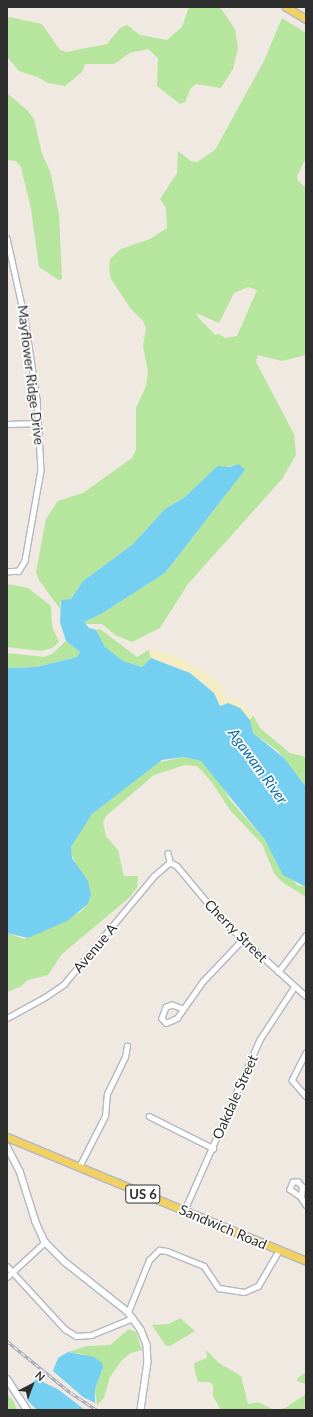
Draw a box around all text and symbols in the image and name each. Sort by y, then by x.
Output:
street label: Mayflower Ridge Drive [14,304,48,446]
water label: Agawam River [224,725,292,807]
street label: Cherry Street [201,896,271,966]
street label: Avenue A [69,920,121,976]
street label: Oakdale Street [209,1052,261,1142]
road number: US 6 [125,1183,161,1205]
street label: Sandwich Road [177,1201,269,1253]
north arrow [12,1365,52,1405]
text: N [33,1368,48,1383]

